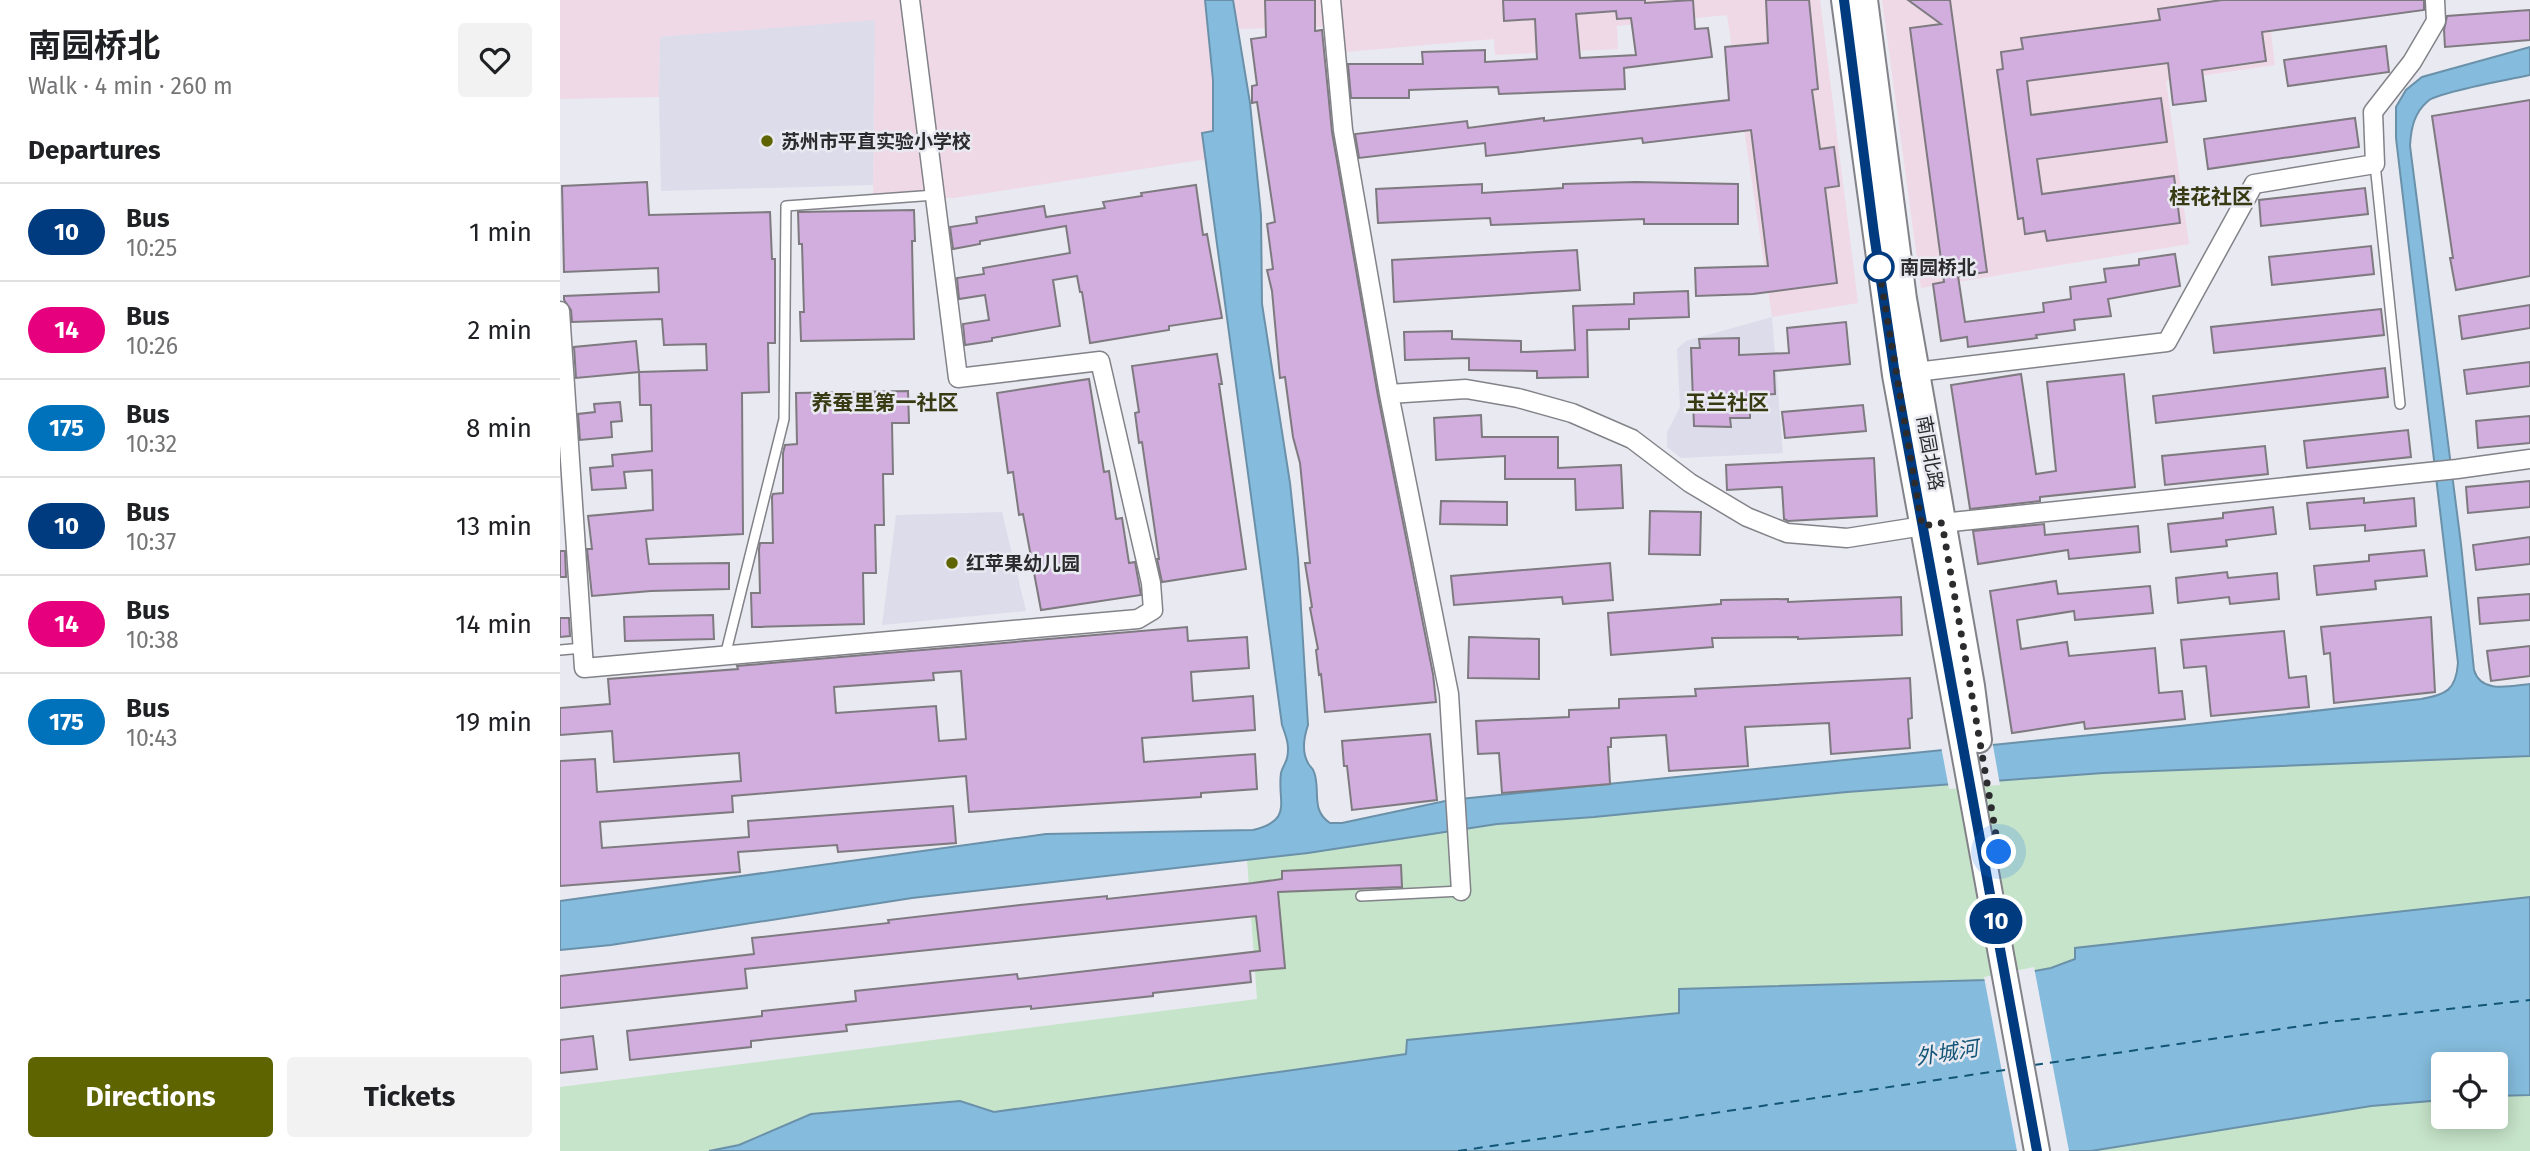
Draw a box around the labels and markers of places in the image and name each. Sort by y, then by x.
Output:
place label: 苏州市平直实验小学校 [781,130,971,153]
marker: 苏州市平直实验小学校 [759,133,775,149]
marker: 南园桥北 [1864,252,1894,282]
place label: 南园桥北 [1900,256,1976,279]
place label: 红苹果幼儿园 [966,552,1080,575]
marker: 红苹果幼儿园 [944,555,960,571]

